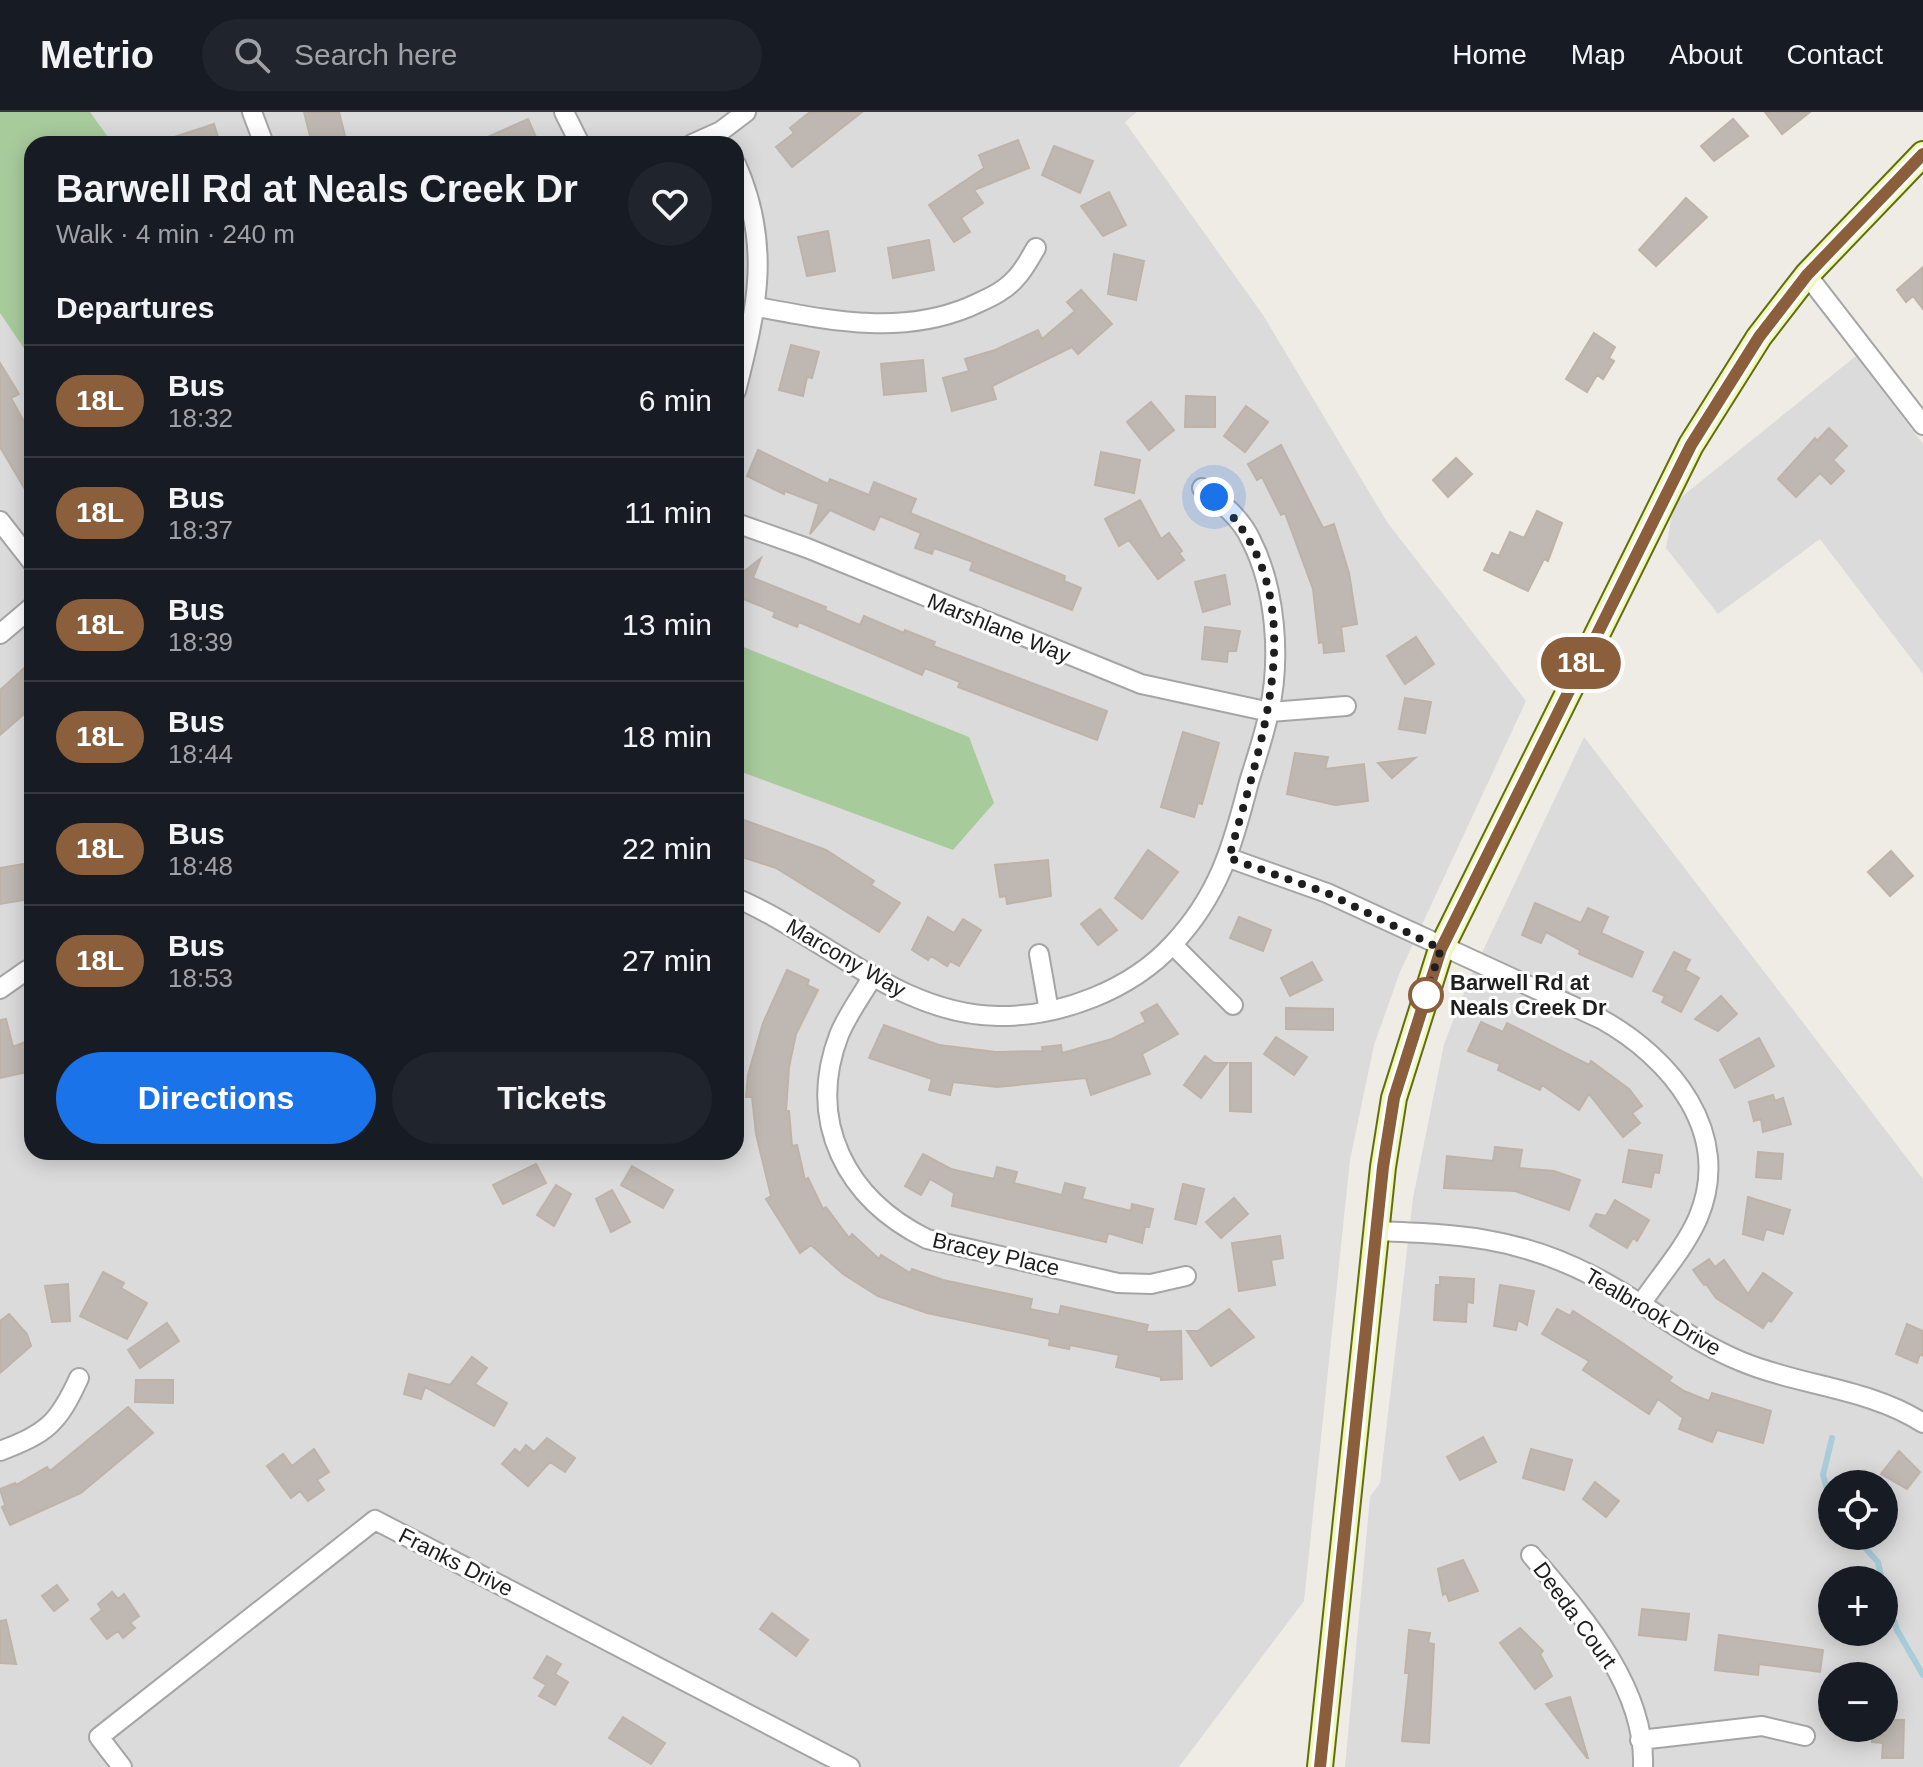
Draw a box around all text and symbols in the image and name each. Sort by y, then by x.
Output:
search box [202,19,762,91]
icon: search [230,33,274,77]
text: Metrio [40,34,154,76]
text: Search here [294,38,457,71]
text: Home [1452,39,1527,70]
text: Map [1571,39,1625,70]
text: About [1669,39,1743,70]
text: Contact [1787,39,1883,70]
button: heart [628,162,712,246]
text: Barwell Rd at Neals Creek Dr [56,168,578,210]
text: Walk · 4 min · 240 m [56,219,295,249]
text: Departures [56,291,214,324]
text: Bus [168,369,225,402]
text: 6 min [639,384,712,417]
text: 18L [76,385,124,416]
text: 18:32 [168,403,233,433]
your location [1194,477,1234,517]
text: Bus [168,481,225,514]
text: 11 min [624,496,712,529]
text: 18L [76,497,124,528]
text: 18:37 [168,515,233,545]
street label: Marshlane Way [924,588,1074,668]
text: Bus [168,593,225,626]
text: 13 min [622,608,712,641]
text: 18L [76,609,124,640]
text: 18:39 [168,627,233,657]
line badge: 18L [1535,637,1627,689]
text: 18L [1557,647,1605,678]
text: Bus [168,705,225,738]
text: 18 min [622,720,712,753]
text: 18L [76,721,124,752]
text: 18:44 [168,739,233,769]
text: Bus [168,817,225,850]
text: 22 min [622,832,712,865]
text: 18L [76,833,124,864]
text: 18:48 [168,851,233,881]
street label: Marcony Way [782,914,910,1002]
text: Bus [168,929,225,962]
text: 27 min [622,944,712,977]
text: 18L [76,945,124,976]
text: 18:53 [168,963,233,993]
place label: Barwell Rd at Neals Creek Dr [1450,970,1607,1020]
marker: Barwell Rd at Neals Creek Dr [1409,978,1443,1012]
button: Directions [56,1052,376,1144]
button: Tickets [392,1052,712,1144]
street label: Bracey Place [930,1227,1062,1281]
street label: Tealbrook Drive [1581,1263,1725,1361]
map controls [1818,1470,1898,1742]
button: locate [1818,1470,1898,1550]
street label: Franks Drive [395,1523,517,1601]
street label: Deeda Court [1528,1557,1622,1673]
button: + [1818,1566,1898,1646]
button: − [1818,1662,1898,1742]

